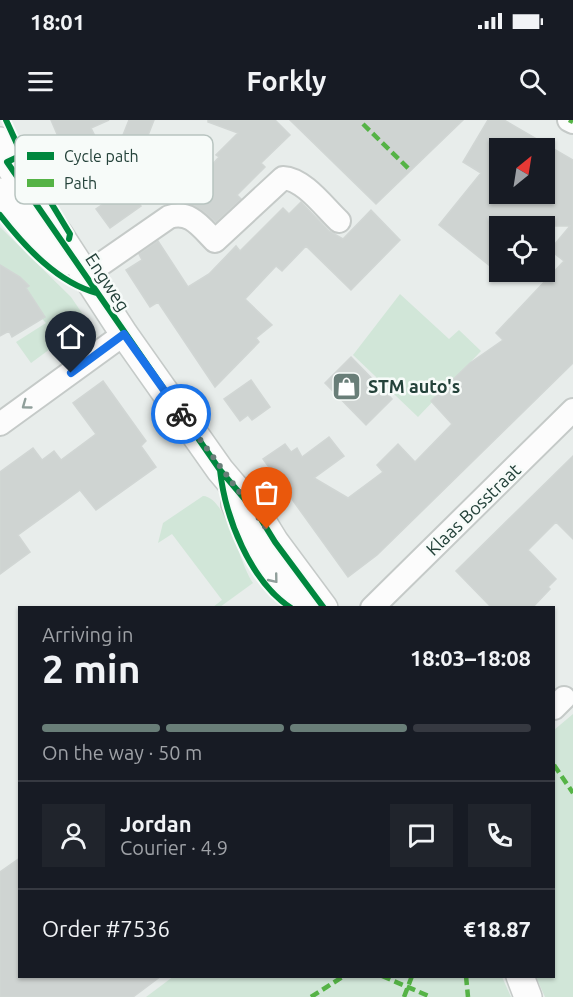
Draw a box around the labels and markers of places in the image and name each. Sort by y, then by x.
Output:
pin [45,311,96,373]
shop icon: STM auto's [331,370,363,402]
place label: STM auto's [368,376,460,396]
pin [241,467,292,529]

